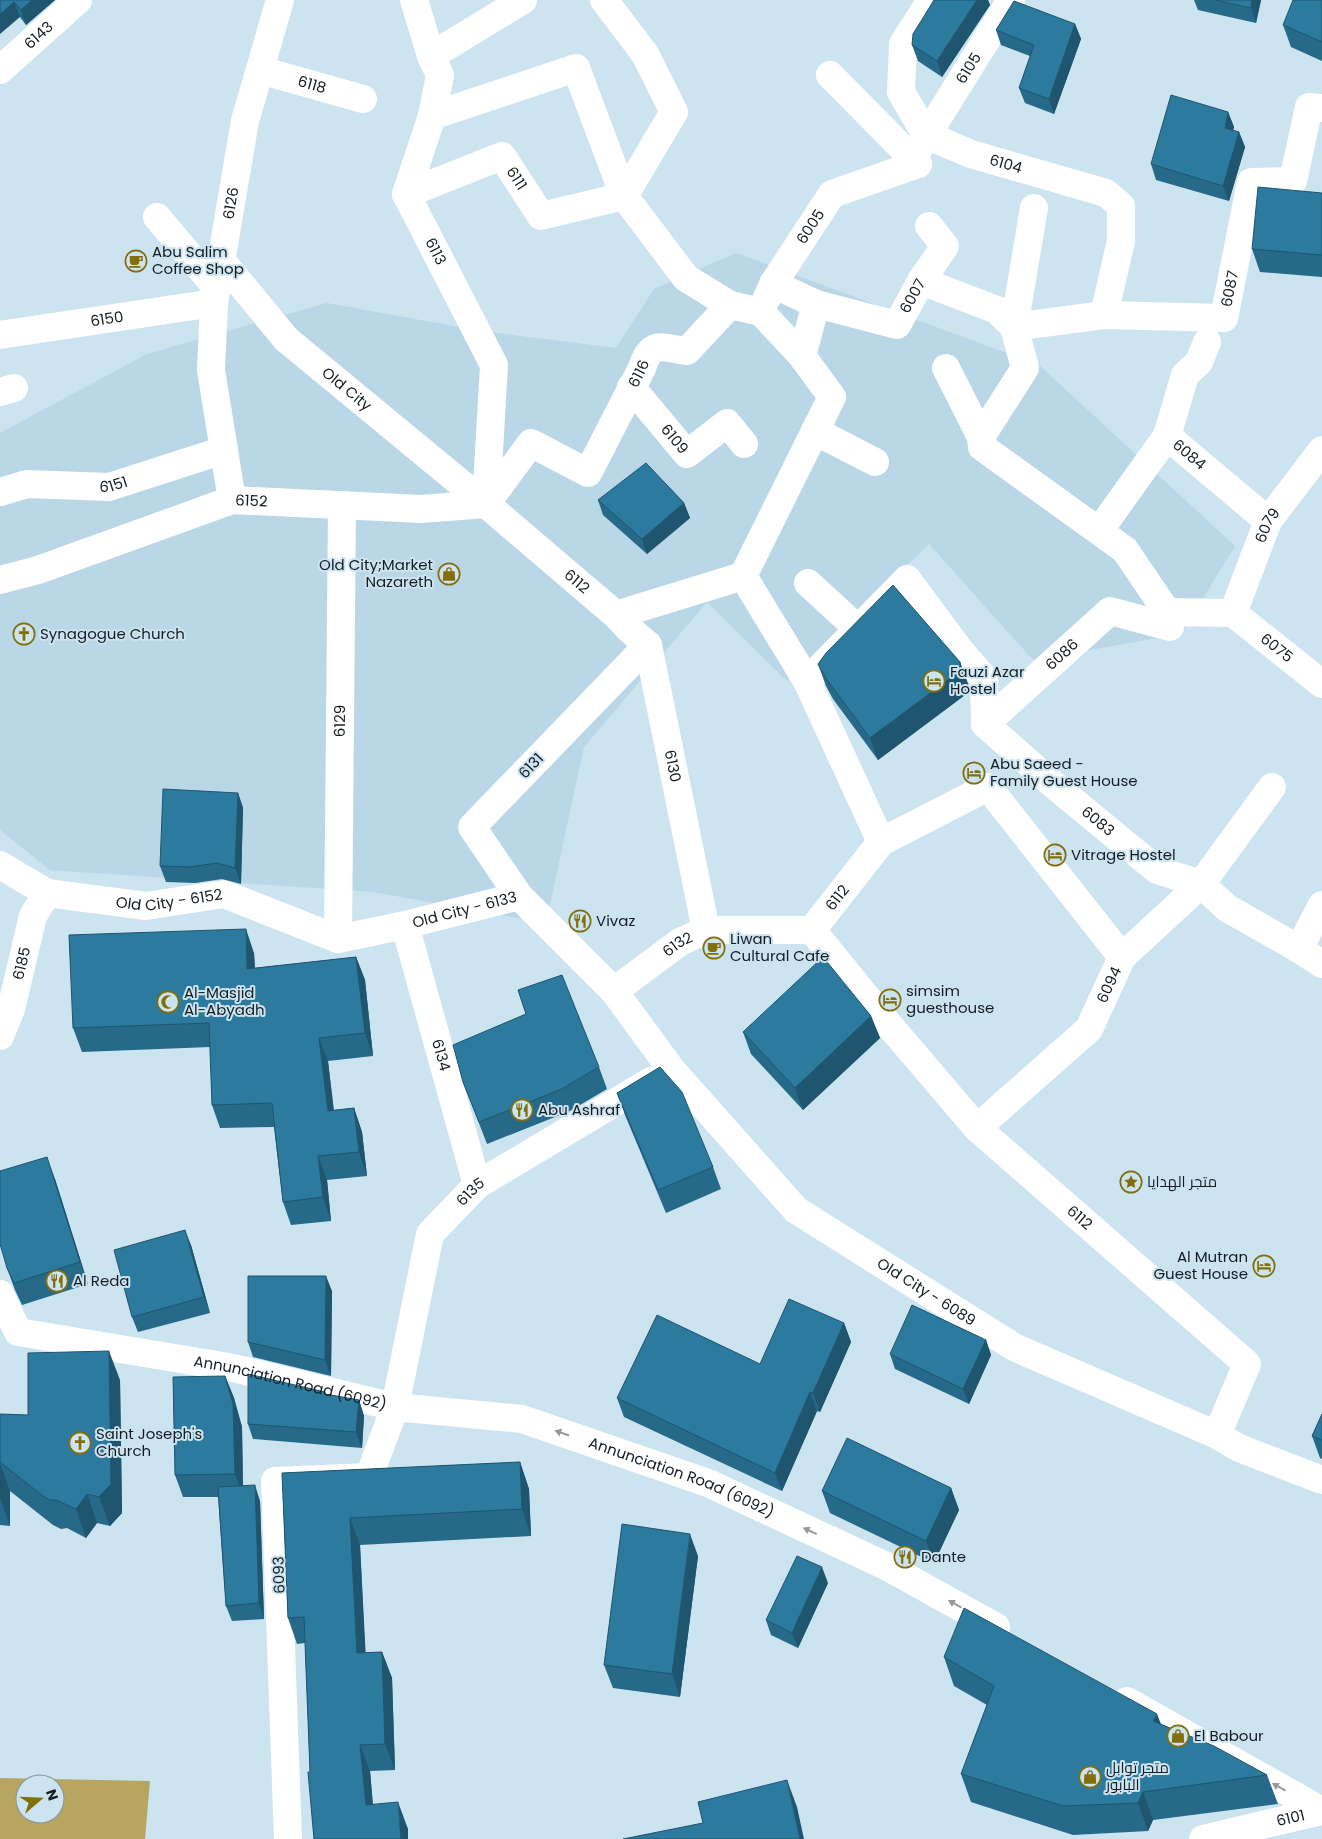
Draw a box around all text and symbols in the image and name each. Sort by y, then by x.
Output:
street label: 6143 [19,16,58,54]
street label: 6105 [951,48,986,88]
street label: 6118 [295,70,329,98]
street label: 6104 [987,149,1025,178]
street label: 6111 [502,162,532,194]
street label: 6126 [217,185,244,221]
street label: 6005 [791,205,829,248]
street label: 6113 [420,234,452,268]
place label: Abu Salim Coffee Shop [152,241,244,279]
cafe icon: Abu Salim Coffee Shop [124,249,148,273]
street label: 6087 [1215,269,1243,309]
street label: 6007 [894,275,930,317]
street label: 6150 [89,306,125,331]
street label: 6116 [623,357,654,391]
street label: Old City [318,362,377,416]
street label: 6109 [656,419,694,458]
street label: 6084 [1168,434,1211,475]
street label: 6151 [99,471,130,497]
street label: 6152 [235,489,268,512]
street label: 6079 [1250,503,1284,546]
place label: Old City;Market Nazareth [319,554,433,592]
shop icon: Old City;Market Nazareth [437,562,461,586]
street label: 6112 [560,564,595,598]
church icon: Synagogue Church [12,622,36,646]
place label: Synagogue Church [40,623,185,644]
street label: 6075 [1256,628,1298,667]
street label: 6086 [1040,634,1083,675]
place label: Fauzi Azar Hostel [950,661,1025,699]
hotel icon: Fauzi Azar Hostel [922,669,946,693]
street label: 6129 [329,705,350,737]
street label: 6131 [513,748,548,783]
street label: 6130 [660,748,687,784]
place label: Abu Saeed - Family Guest House [990,753,1138,791]
hotel icon: Abu Saeed - Family Guest House [962,761,986,785]
street label: 6083 [1077,801,1119,841]
hotel icon: Vitrage Hostel [1043,843,1067,867]
place label: Vitrage Hostel [1071,844,1176,865]
street label: 6112 [820,880,854,915]
street label: Old City - 6152 [115,883,224,916]
street label: Old City - 6133 [410,886,519,933]
restaurant icon: Vivaz [568,909,592,933]
place label: Vivaz [596,910,635,931]
street label: 6132 [658,927,696,961]
place label: Liwan Cultural Cafe [730,928,829,966]
cafe icon: Liwan Cultural Cafe [702,936,726,960]
street label: 6185 [7,945,35,982]
street label: 6094 [1091,963,1126,1006]
place label: simsim guesthouse [906,980,994,1018]
place label: Al-Masjid Al-Abyadh [184,982,265,1020]
hotel icon: simsim guesthouse [878,988,902,1012]
mosque icon: Al-Masjid Al-Abyadh [156,990,180,1014]
street label: 6134 [427,1036,456,1073]
restaurant icon: Abu Ashraf [510,1098,534,1122]
place label: Abu Ashraf [538,1099,620,1120]
place icon: متجر الهدايا [1119,1170,1143,1194]
place label: متجر الهدايا [1147,1171,1217,1192]
street label: 6135 [451,1172,488,1210]
street label: 6112 [1063,1200,1097,1234]
place label: Al Mutran Guest House [1153,1246,1248,1284]
street label: Old City - 6089 [873,1253,980,1330]
hotel icon: Al Mutran Guest House [1252,1254,1276,1278]
restaurant icon: Al Reda [45,1269,69,1293]
place label: Al Reda [73,1270,130,1291]
street label: Annunciation Road (6092) [192,1350,389,1415]
place label: Saint Joseph's Church [96,1423,203,1461]
one-way arrow [554,1429,569,1436]
church icon: Saint Joseph's Church [68,1431,92,1455]
street label: Annunciation Road (6092) [586,1432,778,1522]
one-way arrow [803,1527,817,1535]
restaurant icon: Dante [893,1545,917,1569]
place label: Dante [921,1546,966,1567]
street label: 6093 [267,1556,290,1594]
one-way arrow [948,1600,962,1609]
shop icon: El Babour [1166,1724,1190,1748]
place label: El Babour [1194,1725,1264,1746]
place label: متجر توابل البابور [1105,1757,1169,1795]
shop icon: متجر توابل البابور [1078,1765,1102,1789]
north arrow [15,1774,65,1824]
one-way arrow [1273,1783,1286,1792]
text: N [41,1787,63,1803]
street label: 6101 [1274,1804,1307,1831]

